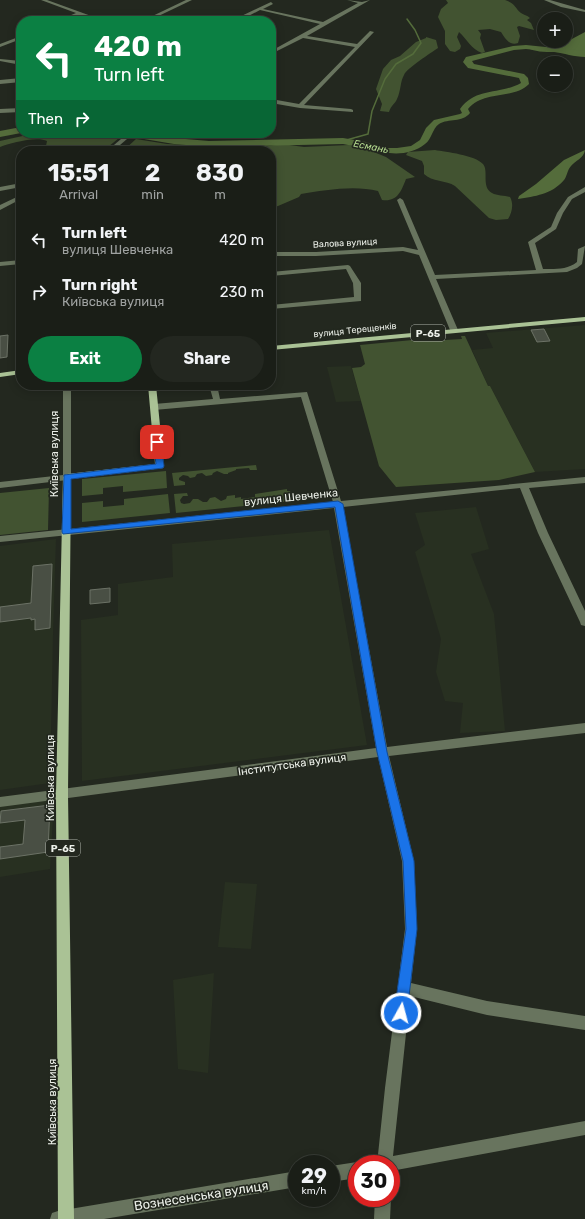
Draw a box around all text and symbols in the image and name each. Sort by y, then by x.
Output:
map controls [537,12,573,92]
button: + [537,12,573,48]
text: 420 m [94,30,182,63]
icon: left [28,32,80,84]
button: − [537,56,573,92]
text: Turn left [94,64,164,86]
icon: right [71,108,93,130]
text: Then [28,110,63,128]
water label: Есмань [352,138,389,156]
text: 15:51 [48,159,110,187]
text: 2 [145,159,160,187]
text: 830 [196,159,244,187]
text: Arrival [59,187,98,202]
text: min [141,187,164,202]
text: m [214,187,226,202]
text: Turn left [62,224,127,242]
icon: left [28,229,50,251]
text: 420 m [219,231,264,249]
street label: Валова вулиця [313,236,378,250]
text: вулиця Шевченка [62,242,173,257]
text: Turn right [62,276,137,294]
icon: right [28,281,50,303]
text: 230 m [220,283,264,301]
text: Київська вулиця [62,294,164,309]
street label: вулиця Терещенків [313,321,397,339]
road number: Р-65 [411,325,445,341]
button: Exit [28,336,142,382]
button: Share [150,336,264,382]
street label: Київська вулиця [48,411,61,497]
pin [140,425,174,459]
icon: arrive [146,431,168,453]
street label: вулиця Шевченка [244,486,339,509]
street label: Київська вулиця [44,735,57,821]
street label: Інститутська вулиця [237,750,347,779]
road number: Р-65 [46,840,80,856]
position arrow [380,992,422,1034]
street label: Київська вулиця [46,1059,59,1145]
speed limit sign: 30 [348,1155,400,1207]
text: 29 [301,1164,327,1188]
street label: Вознесенська вулиця [133,1177,269,1214]
text: km/h [302,1185,326,1197]

